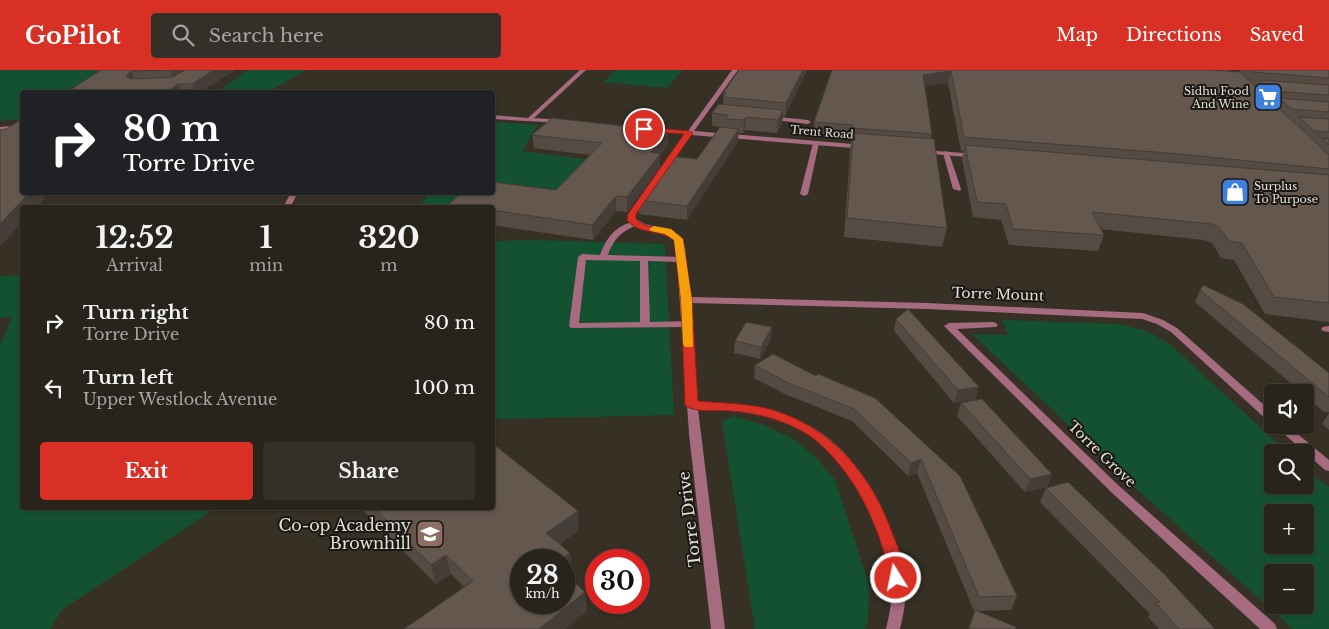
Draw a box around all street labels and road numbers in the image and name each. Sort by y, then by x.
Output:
street label: Trent Road [790,122,855,142]
street label: Torre Mount [951,283,1045,305]
street label: Torre Grove [1064,417,1140,491]
street label: Torre Drive [673,470,705,568]

